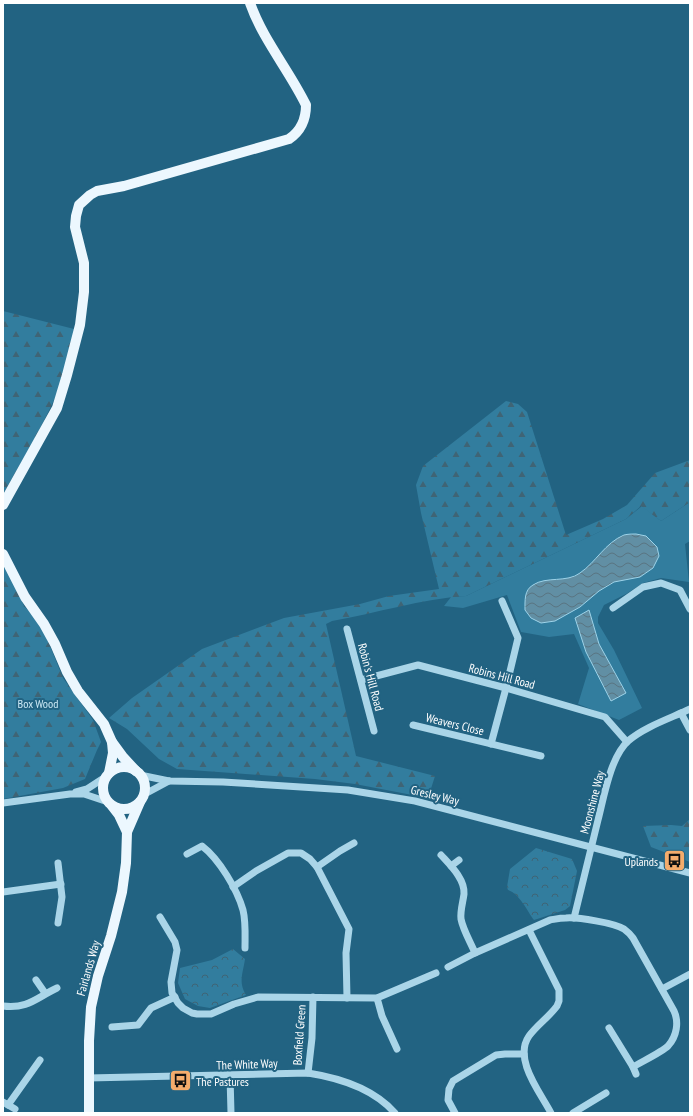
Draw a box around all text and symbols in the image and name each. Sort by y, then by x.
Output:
street label: Robin's Hill Road [355,642,387,712]
street label: Robins Hill Road [467,660,537,692]
park label: Box Wood [18,696,58,711]
street label: Weavers Close [424,710,486,738]
street label: Moonshine Way [576,768,608,835]
street label: Gresley Way [409,782,461,808]
bus stop icon: Uplands [661,848,687,874]
place label: Uplands [624,854,658,869]
street label: Fairlands Way [73,938,103,998]
street label: Boxfield Green [289,1004,309,1066]
street label: The White Way [216,1055,278,1073]
bus stop icon: The Pastures [167,1068,193,1094]
place label: The Pastures [196,1074,249,1089]

